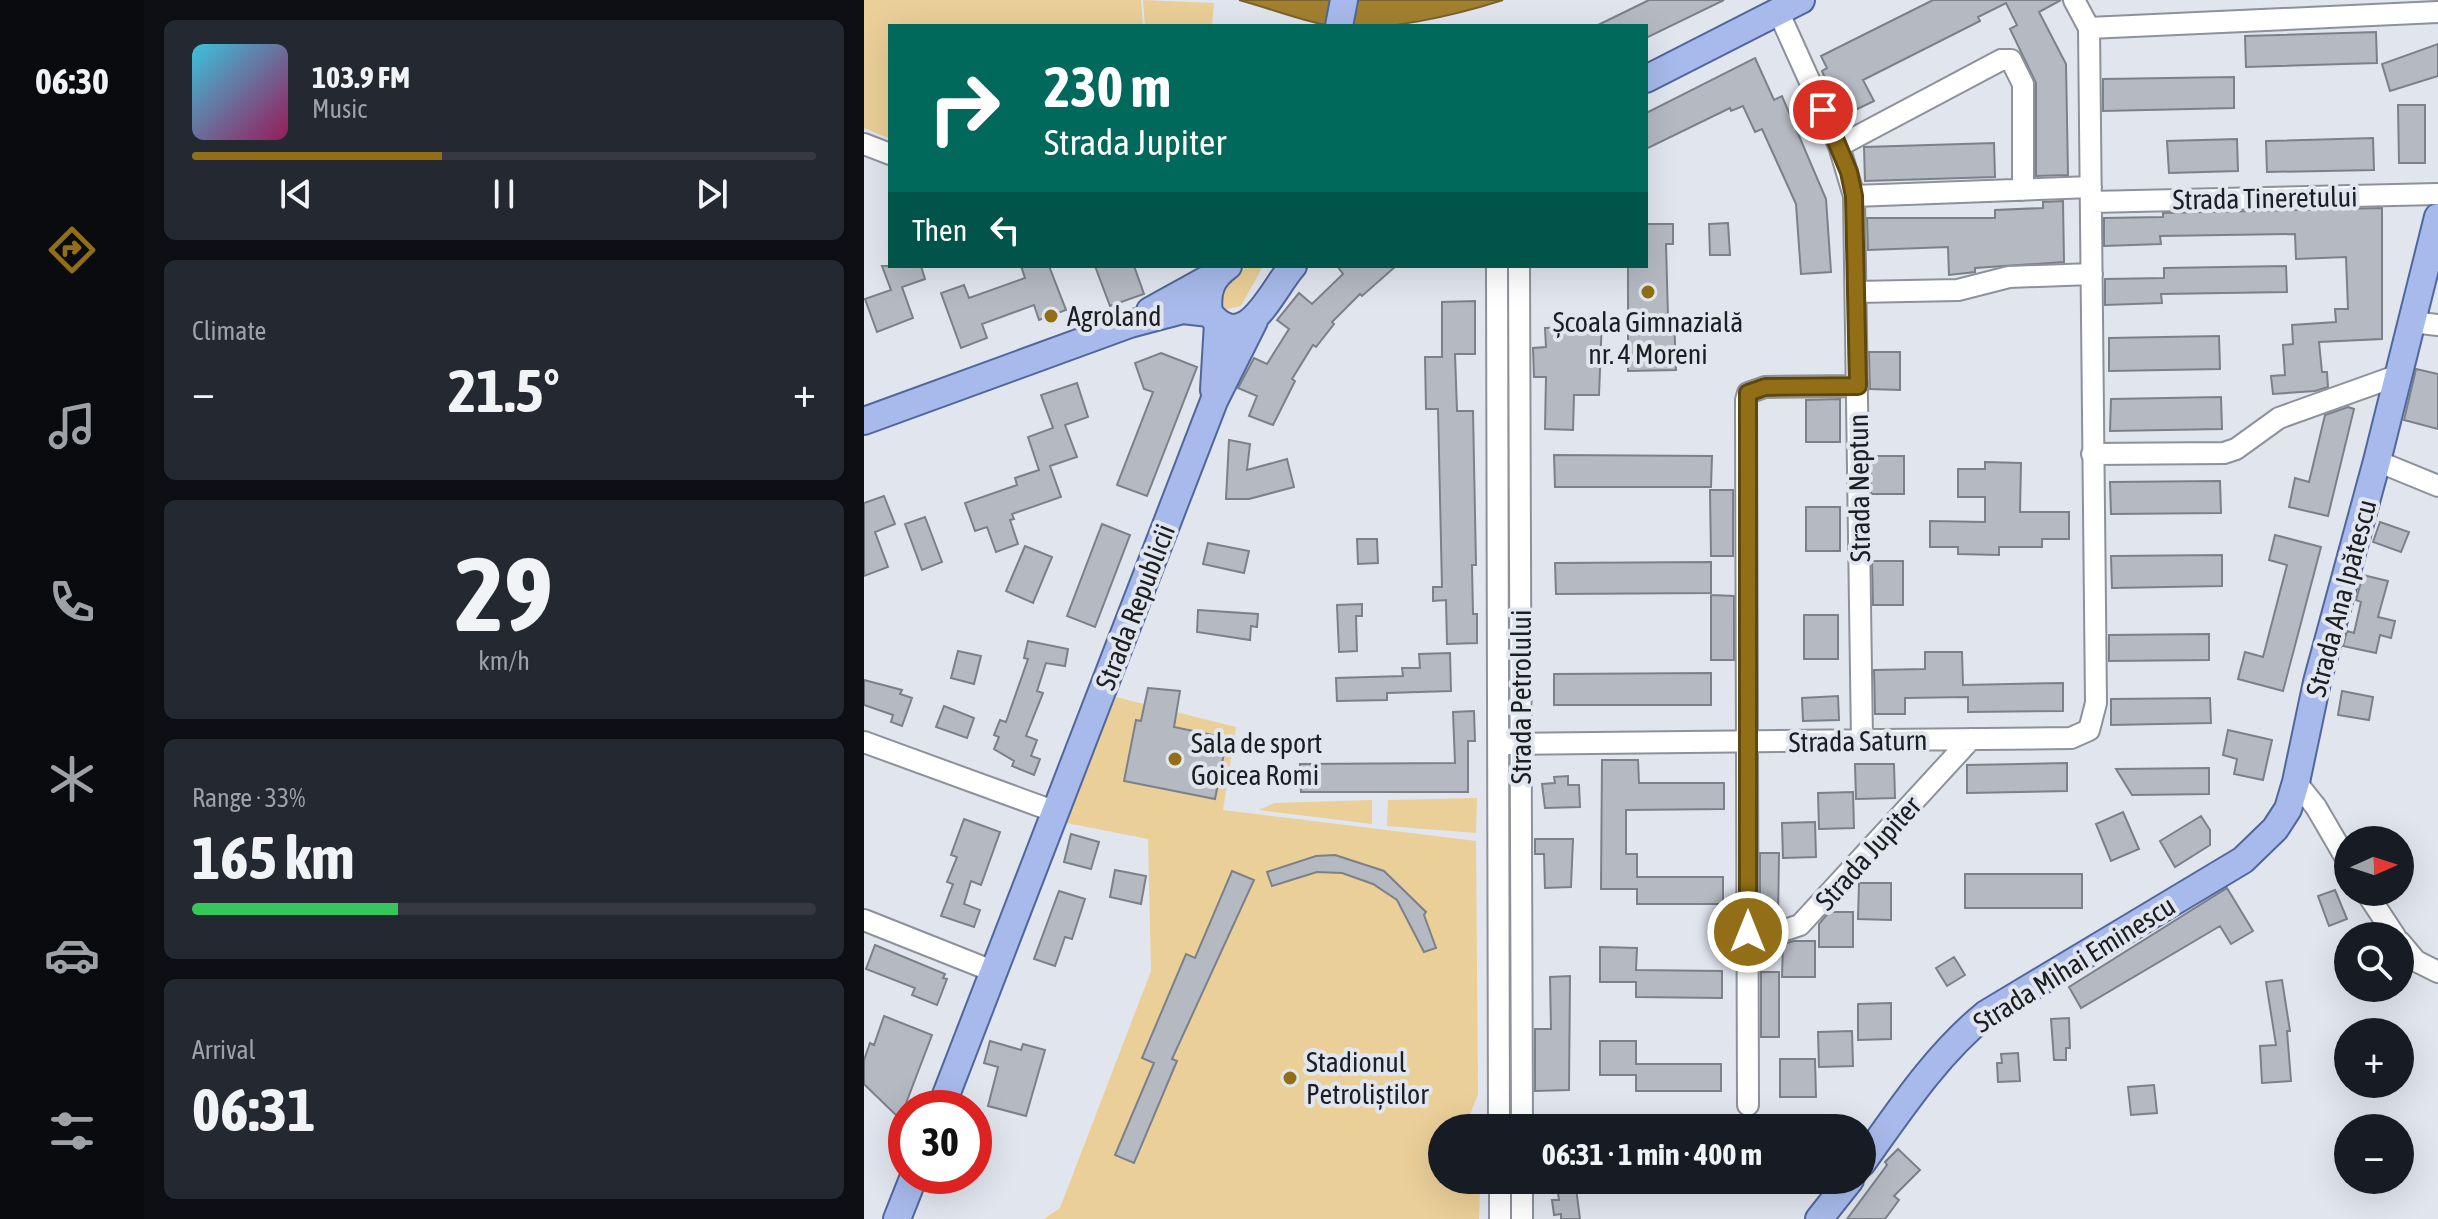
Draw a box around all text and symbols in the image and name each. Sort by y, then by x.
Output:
text: 230 m [1044,55,1171,119]
icon: right [912,56,1016,160]
text: 06:30 [35,60,109,102]
text: 103.9 FM [312,60,410,94]
pin [1789,76,1857,144]
icon: arrive [1801,88,1845,132]
text: Music [312,94,367,124]
text: Strada Jupiter [1044,121,1226,163]
icon: previous [274,172,318,216]
icon: pause [482,172,526,216]
icon: next [690,172,734,216]
street label: Strada Tineretului [2172,180,2358,216]
icon: left [983,208,1027,252]
text: Then [912,213,967,247]
icon: directions [44,222,100,278]
marker: Școala Gimnazială nr. 4 Moreni [1639,283,1657,301]
place label: Agroland [1067,300,1161,332]
place label: Școala Gimnazială nr. 4 Moreni [1553,306,1743,370]
marker: Agroland [1042,307,1060,325]
text: Climate [192,316,266,346]
text: 21.5° [448,356,560,425]
text: − [192,366,215,416]
text: + [793,366,816,416]
icon: music [44,398,100,454]
street label: Strada Neptun [1842,414,1876,562]
street label: Strada Ana Ipătescu [2299,496,2383,700]
street label: Strada Republicii [1089,520,1181,694]
text: 29 [455,534,553,653]
icon: phone [44,574,100,630]
street label: Strada Petrolului [1505,610,1537,784]
text: km/h [478,646,530,676]
street label: Strada Saturn [1788,724,1928,758]
place label: Sala de sport Goicea Romi [1191,727,1322,791]
marker: Sala de sport Goicea Romi [1166,750,1184,768]
icon: climate [44,751,100,807]
text: Range · 33% [192,783,305,813]
street label: Strada Jupiter [1809,789,1928,916]
text: 165 km [192,823,354,892]
north arrow [2334,826,2414,906]
map controls [2334,826,2414,1194]
street label: Strada Mihai Eminescu [1967,889,2181,1039]
position arrow [1706,890,1790,974]
button: search [2334,922,2414,1002]
icon: car [44,927,100,983]
button: + [2334,1018,2414,1098]
text: Arrival [192,1035,256,1065]
place label: Stadionul Petroliștilor [1306,1046,1429,1110]
marker: Stadionul Petroliștilor [1281,1069,1299,1087]
text: 06:31 [192,1075,315,1144]
speed limit sign: 30 [888,1090,992,1194]
icon: filters [44,1103,100,1159]
button: − [2334,1114,2414,1194]
text: 06:31 · 1 min · 400 m [1542,1137,1762,1171]

